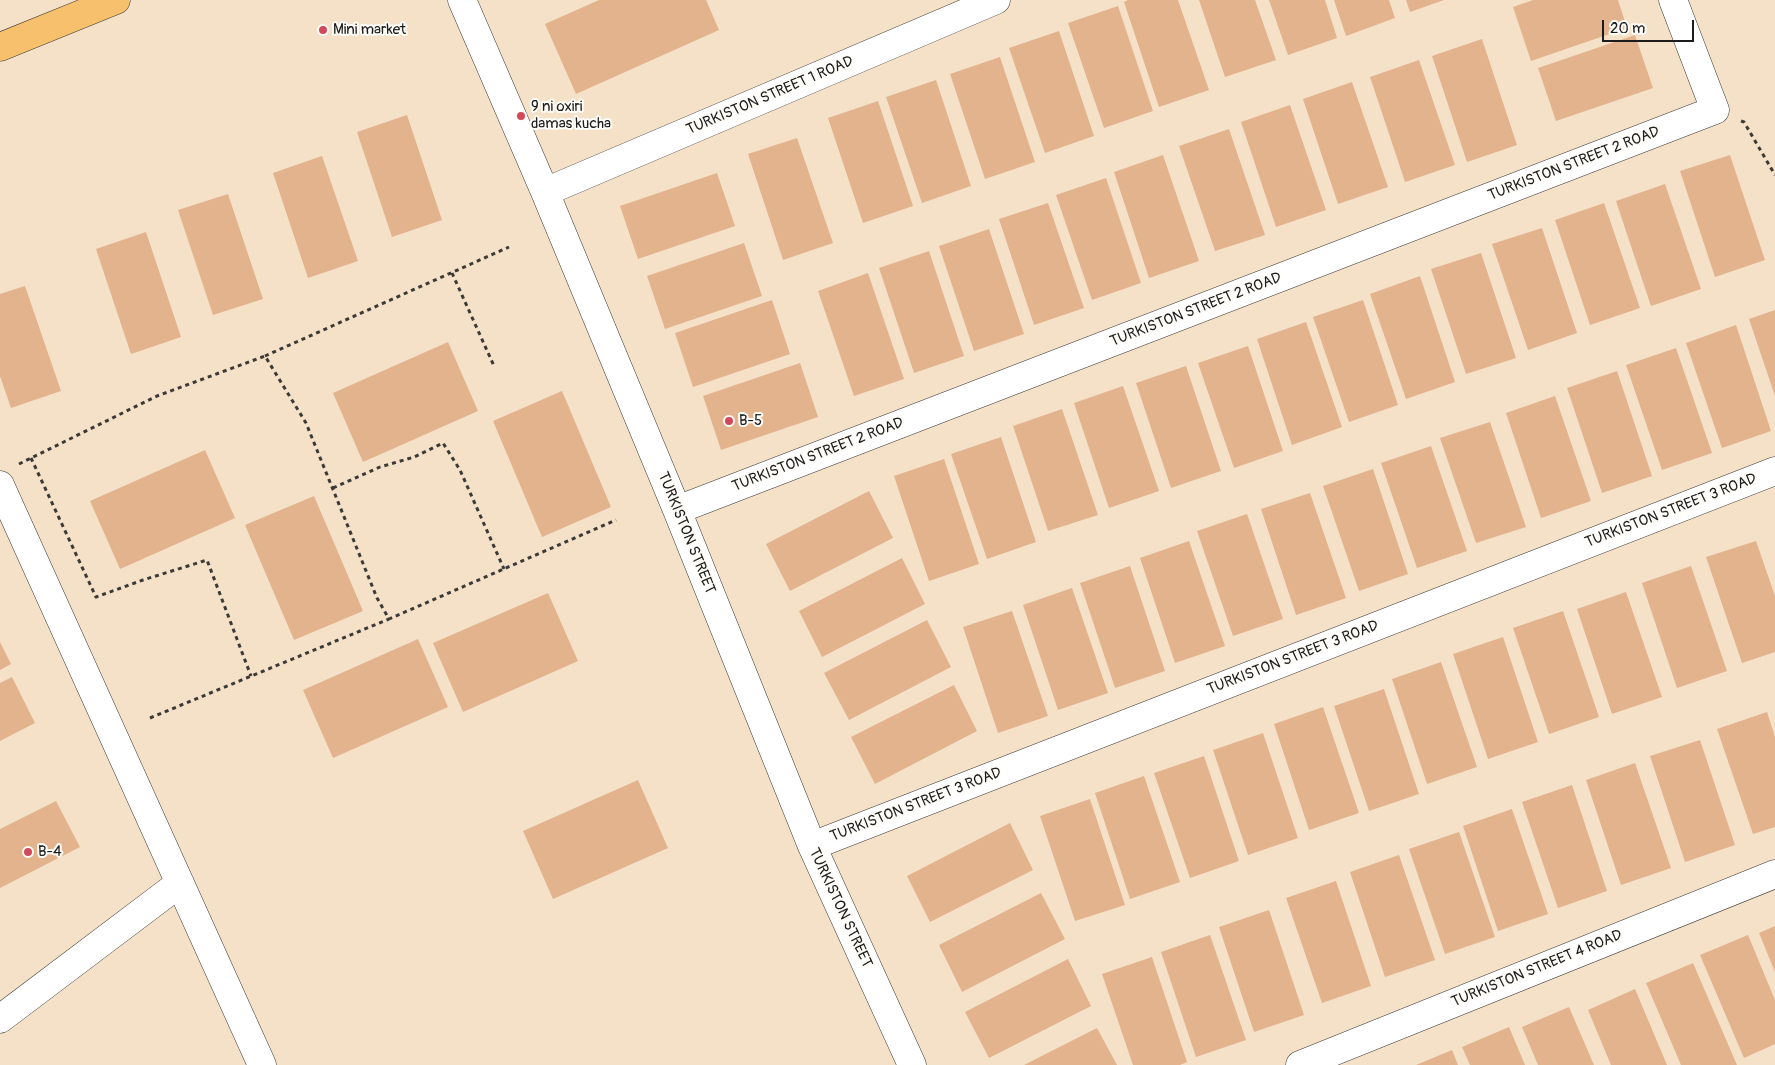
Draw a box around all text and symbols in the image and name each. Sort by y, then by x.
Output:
scale bar [1605,10,1698,42]
text: 20 m [1610,19,1645,38]
place label: Mini market [333,21,406,39]
marker: Mini market [317,24,329,36]
street label: TURKISTON STREET 1 ROAD [684,53,856,139]
place label: 9 ni oxiri damas kucha [531,98,611,133]
marker: 9 ni oxiri damas kucha [515,110,527,122]
street label: TURKISTON STREET 2 ROAD [1486,123,1662,205]
street label: TURKISTON STREET 2 ROAD [1108,269,1284,351]
place label: В-5 [739,412,762,430]
street label: TURKISTON STREET 2 ROAD [730,414,906,496]
marker: В-5 [723,415,735,427]
street label: TURKISTON STREET [653,469,719,597]
street label: TURKISTON STREET 3 ROAD [1583,470,1759,552]
street label: TURKISTON STREET 3 ROAD [1205,617,1381,699]
street label: TURKISTON STREET 3 ROAD [828,764,1004,846]
place label: В-4 [38,843,62,861]
street label: TURKISTON STREET [804,845,876,971]
marker: В-4 [22,846,34,858]
street label: TURKISTON STREET 4 ROAD [1449,926,1625,1012]

